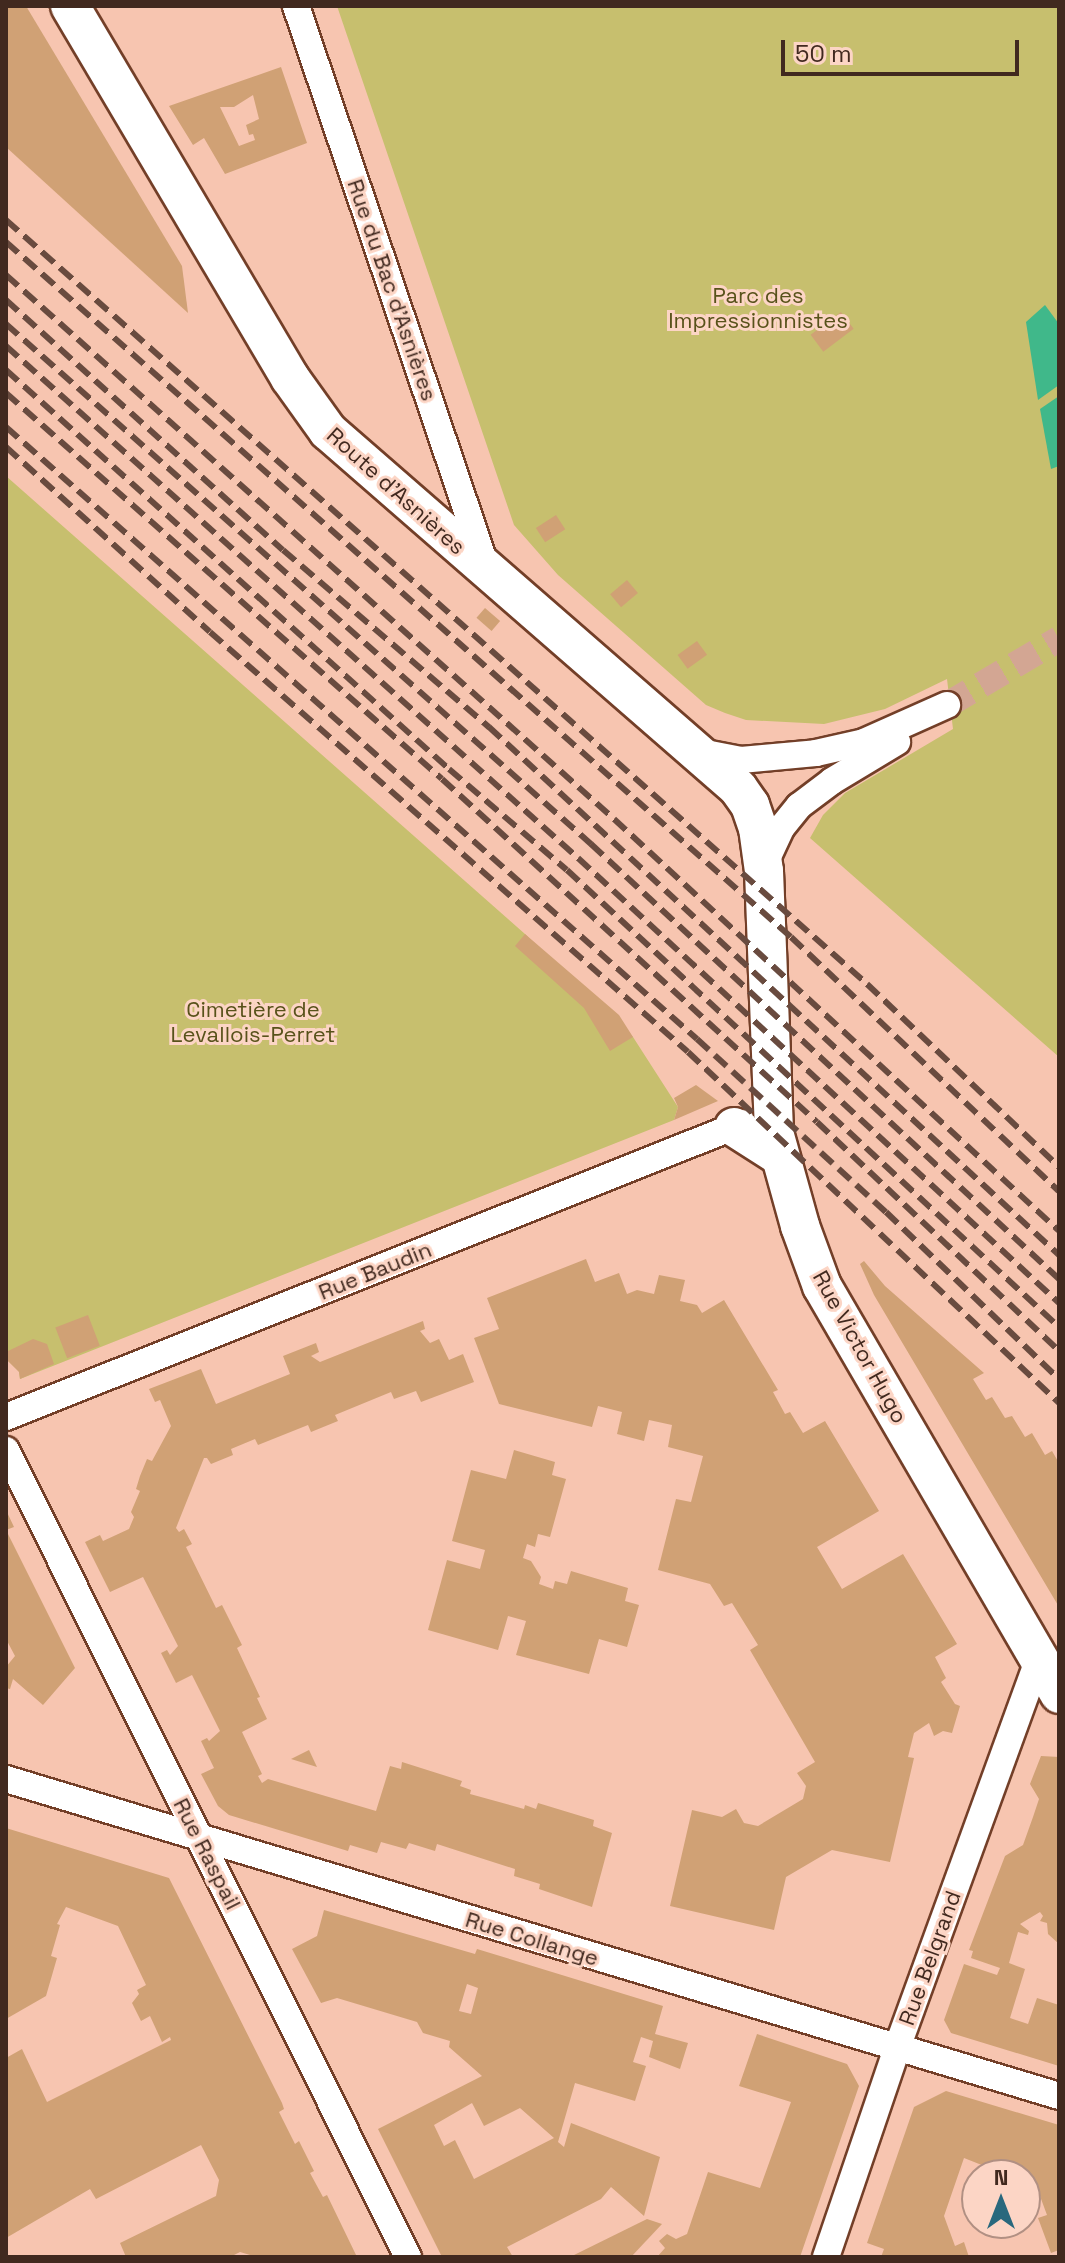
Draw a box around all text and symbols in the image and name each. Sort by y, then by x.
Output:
scale bar [785,24,1023,74]
text: 50 m [795,38,852,69]
street label: Rue du Bac d’Asnières [342,176,442,404]
park label: Parc des Impressionnistes [668,282,848,334]
street label: Route d'Asnières [321,422,471,560]
park label: Cimetière de Levallois-Perret [171,996,335,1048]
street label: Rue Baudin [315,1236,435,1306]
street label: Rue Victor Hugo [807,1266,913,1428]
street label: Rue Raspail [168,1794,246,1914]
street label: Rue Belgrand [893,1887,967,2029]
street label: Rue Collange [462,1906,602,1972]
north arrow [961,2159,1041,2239]
text: N [994,2163,1008,2191]

